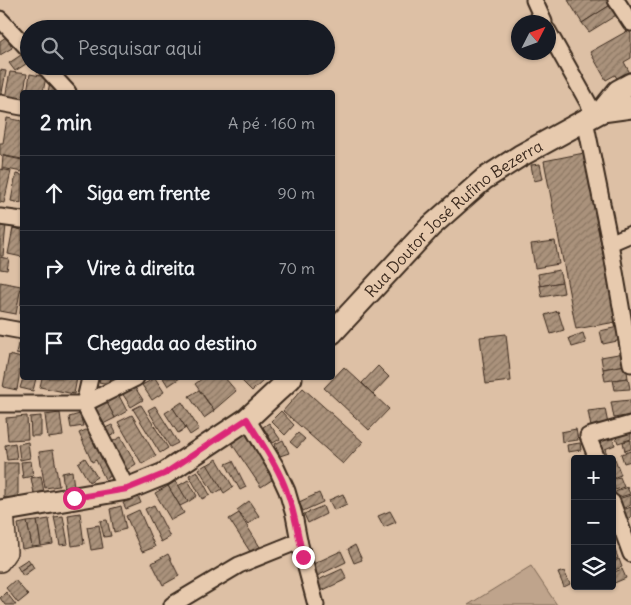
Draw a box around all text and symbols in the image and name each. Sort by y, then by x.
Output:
north arrow [511,15,556,60]
search box [20,20,335,75]
icon: search [38,34,66,62]
text: Pesquisar aqui [78,36,202,60]
text: 2 min [40,109,92,136]
text: A pé · 160 m [228,113,315,133]
street label: Rua Doutor José Rufino Bezerra [360,136,546,301]
icon: ahead [40,179,68,207]
text: Siga em frente [87,181,210,205]
text: 90 m [277,183,315,203]
icon: right [40,254,68,282]
text: Vire à direita [87,256,195,280]
text: 70 m [279,258,315,278]
icon: arrive [40,329,68,357]
text: Chegada ao destino [87,331,257,355]
map controls [571,455,616,590]
button: + [571,455,616,500]
route start [63,487,86,510]
button: − [571,500,616,545]
button: layers [571,545,616,590]
route end [292,546,315,569]

